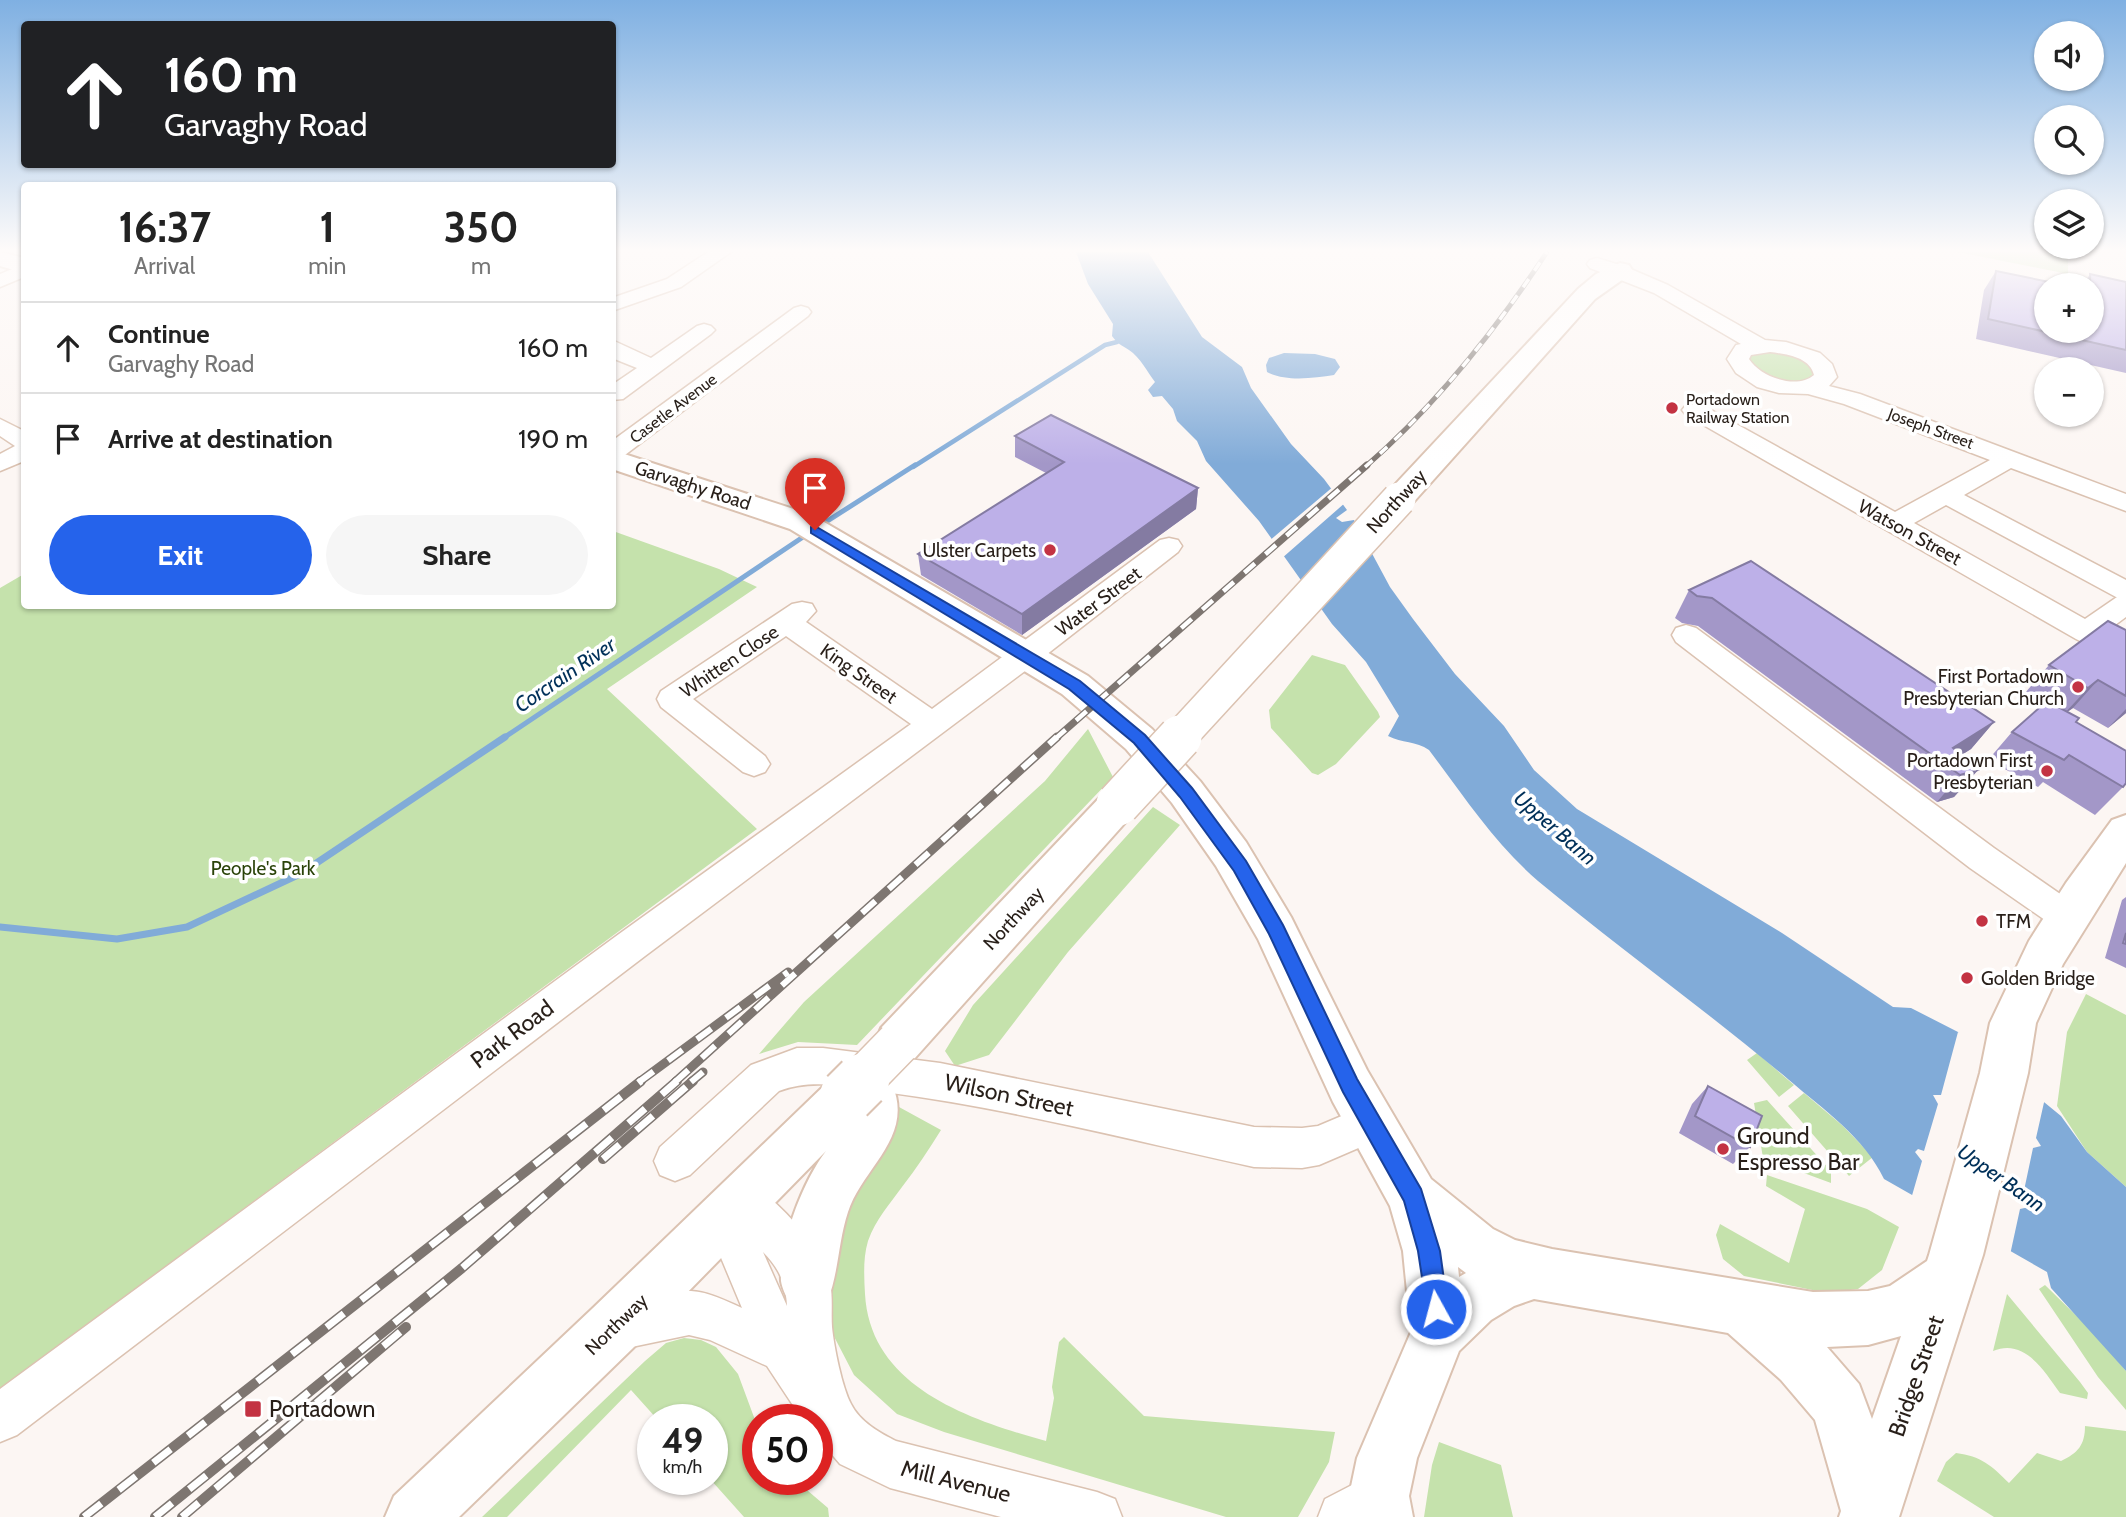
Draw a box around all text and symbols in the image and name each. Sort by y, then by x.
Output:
map controls [2034,21,2104,427]
button: sound [2034,21,2104,91]
text: 160 m [164,45,298,104]
icon: ahead [49,49,140,140]
text: Garvaghy Road [164,105,368,144]
button: search [2034,105,2104,175]
button: layers [2034,189,2104,259]
text: 16:37 [118,201,211,253]
text: 1 [320,201,335,253]
text: 350 [444,201,519,253]
text: Arrival [134,252,195,280]
text: min [308,252,346,280]
text: m [471,252,491,280]
button: + [2034,273,2104,343]
text: Continue [108,318,210,350]
icon: ahead [49,329,87,367]
text: 160 m [518,332,588,364]
text: Garvaghy Road [108,350,254,378]
button: − [2034,357,2104,427]
street label: Casetle Avenue [626,370,721,447]
place label: Portadown Railway Station [1686,390,1790,427]
marker: Portadown Railway Station [1664,400,1680,416]
street label: Joseph Street [1884,404,1977,453]
icon: arrive [49,420,87,458]
text: Arrive at destination [108,423,333,455]
text: 190 m [518,423,588,455]
street label: Garvaghy Road [632,456,754,515]
pin [785,458,845,530]
street label: Northway [1362,464,1431,538]
icon: arrive [796,469,834,507]
street label: Watson Street [1854,495,1966,571]
button: Exit [49,515,312,595]
button: Share [326,515,588,595]
place label: Ulster Carpets [922,539,1036,562]
marker: Ulster Carpets [1042,542,1058,558]
street label: Water Street [1051,561,1146,641]
street label: Whitten Close [676,620,783,703]
water label: Corcrain River [510,631,621,717]
street label: King Street [816,639,902,709]
place label: First Portadown Presbyterian Church [1903,665,2064,710]
marker: First Portadown Presbyterian Church [2070,679,2086,695]
place label: Portadown First Presbyterian [1907,749,2034,794]
marker: Portadown First Presbyterian [2039,763,2055,779]
water label: Upper Bann [1509,785,1602,870]
park label: People's Park [211,857,316,880]
street label: Northway [978,882,1049,955]
place label: TFM [1996,910,2031,933]
marker: TFM [1974,913,1990,929]
place label: Golden Bridge [1981,967,2095,990]
marker: Golden Bridge [1959,970,1975,986]
street label: Park Road [465,994,559,1074]
street label: Wilson Street [942,1068,1076,1122]
place label: Ground Espresso Bar [1737,1122,1860,1176]
water label: Upper Bann [1953,1138,2050,1217]
marker: Ground Espresso Bar [1715,1141,1731,1157]
position arrow [1399,1272,1473,1346]
street label: Northway [580,1289,653,1360]
street label: Bridge Street [1882,1312,1950,1440]
place label: Portadown [269,1395,375,1423]
marker: Portadown [243,1399,263,1419]
speed limit sign: 50 [742,1404,833,1495]
text: 49 [662,1419,703,1462]
street label: Mill Avenue [898,1454,1014,1508]
text: km/h [663,1456,702,1478]

